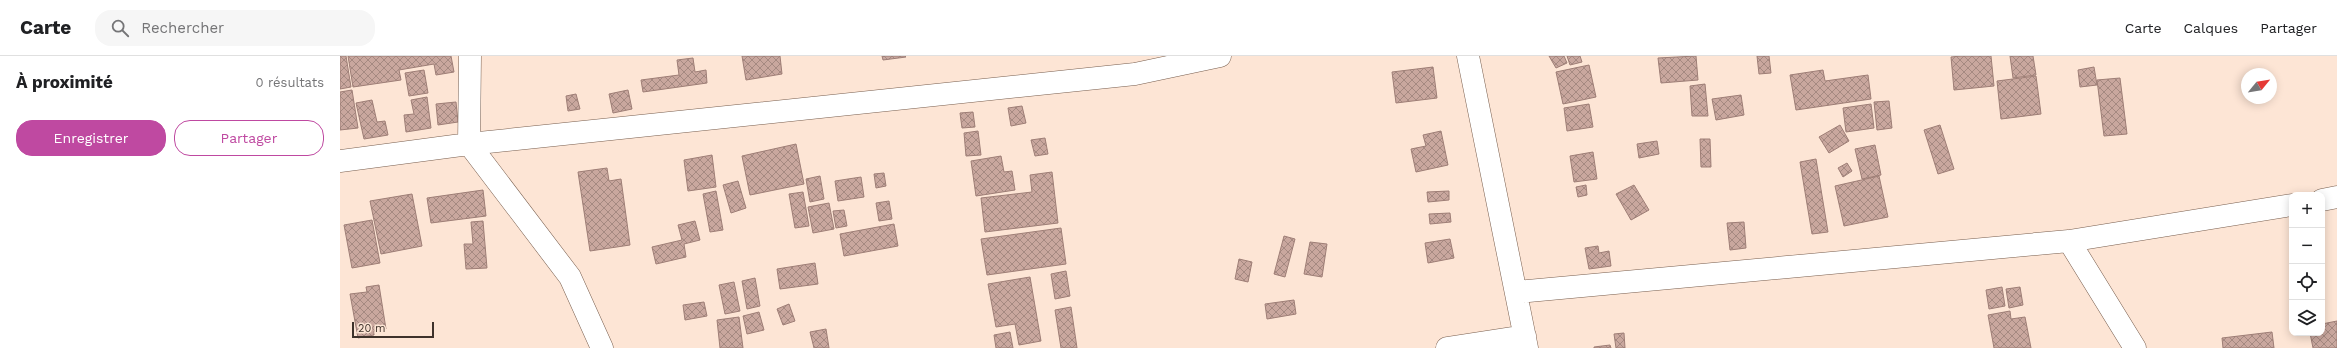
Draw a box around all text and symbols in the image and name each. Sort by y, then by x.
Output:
search box [95,10,375,46]
text: Carte [20,16,71,39]
icon: search [109,17,131,39]
text: Rechercher [141,19,224,37]
text: Carte [2125,20,2162,36]
text: Calques [2184,20,2238,36]
text: Partager [2260,20,2317,36]
north arrow [2241,68,2277,104]
text: À proximité [16,72,113,92]
text: 0 résultats [255,75,324,90]
button: Enregistrer [16,120,166,156]
button: Partager [174,120,324,156]
map controls [2289,192,2325,336]
button: + [2289,192,2325,228]
button: − [2289,228,2325,264]
button: locate [2289,264,2325,300]
button: layers [2289,300,2325,336]
scale bar [352,320,434,339]
text: 20 m [358,322,386,335]

